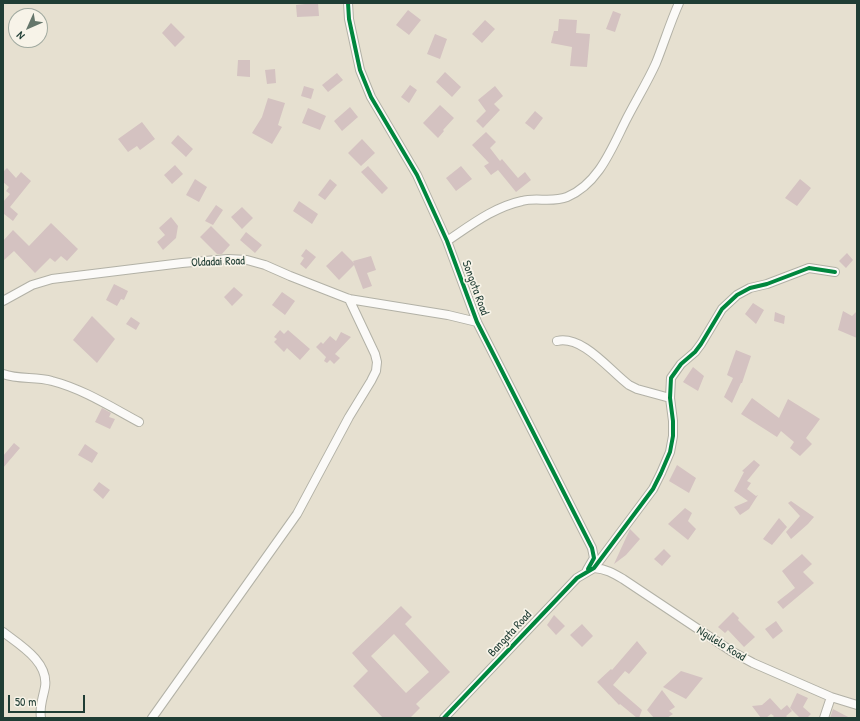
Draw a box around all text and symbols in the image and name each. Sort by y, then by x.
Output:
north arrow [8,8,48,48]
text: N [13,29,27,43]
street label: Oldadai Road [191,254,245,270]
street label: Songota Road [458,259,492,317]
street label: Bangata Road [485,608,535,660]
street label: Ngulelo Road [694,623,748,665]
scale bar [10,687,87,713]
text: 50 m [15,693,36,710]

